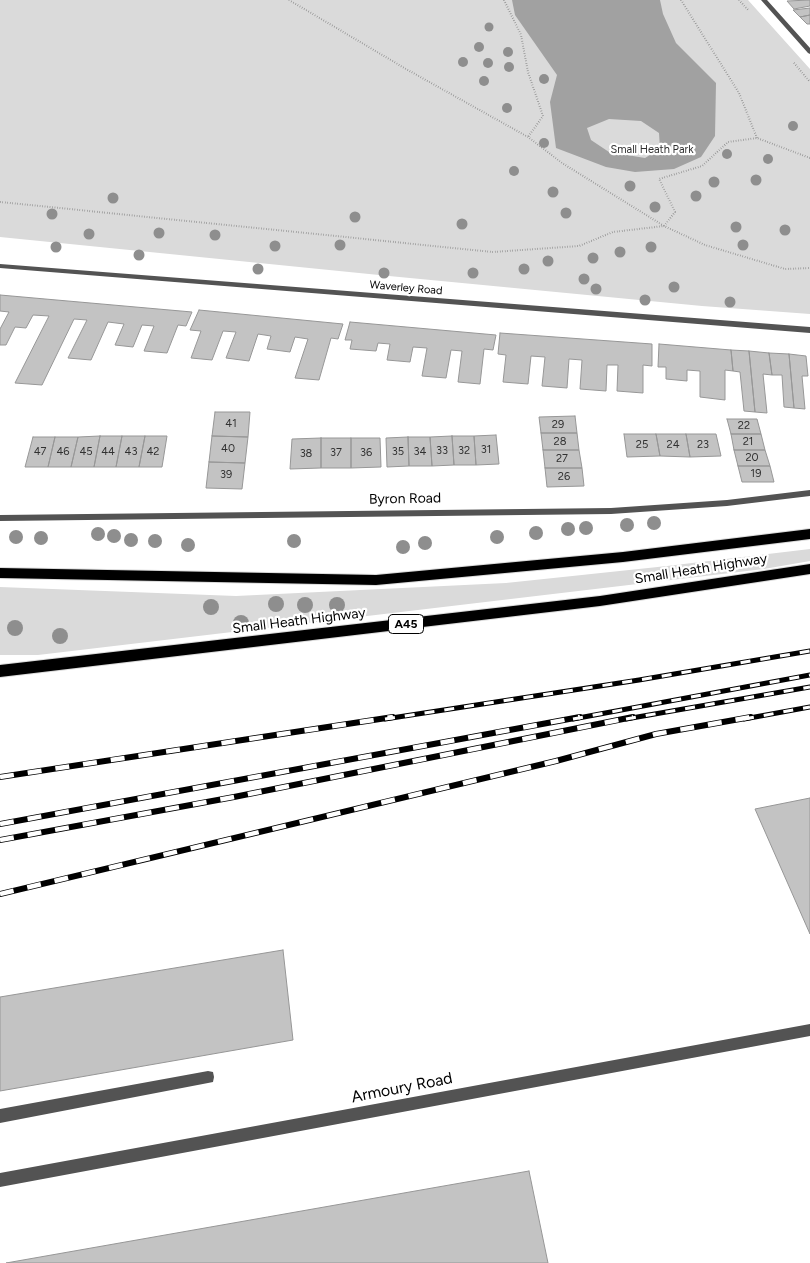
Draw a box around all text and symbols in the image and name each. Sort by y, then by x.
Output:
park label: Small Heath Park [610,143,694,157]
street label: Waverley Road [369,278,443,298]
house number: 41 [225,417,237,431]
house number: 29 [552,418,564,432]
house number: 22 [738,419,750,433]
house number: 28 [554,435,566,449]
house number: 21 [743,435,753,449]
house number: 25 [636,438,648,452]
house number: 24 [667,438,679,452]
house number: 23 [697,438,709,452]
house number: 40 [221,442,235,456]
house number: 31 [481,443,491,457]
house number: 33 [436,444,448,458]
house number: 32 [458,444,470,458]
house number: 47 [34,445,46,459]
house number: 46 [56,445,70,459]
house number: 45 [79,445,93,459]
house number: 44 [101,445,115,459]
house number: 43 [125,445,137,459]
house number: 42 [147,445,159,459]
house number: 35 [392,445,404,459]
house number: 34 [414,445,426,459]
house number: 37 [330,446,342,460]
house number: 36 [360,446,372,460]
house number: 38 [300,447,312,461]
house number: 20 [745,451,759,465]
house number: 27 [556,452,568,466]
house number: 19 [751,467,761,481]
house number: 39 [220,468,232,482]
house number: 26 [558,470,570,484]
street label: Byron Road [369,490,441,508]
street label: Small Heath Highway [633,550,769,588]
street label: Small Heath Highway [231,604,367,638]
road number: A45 [388,614,424,634]
street label: Armoury Road [350,1069,454,1107]

